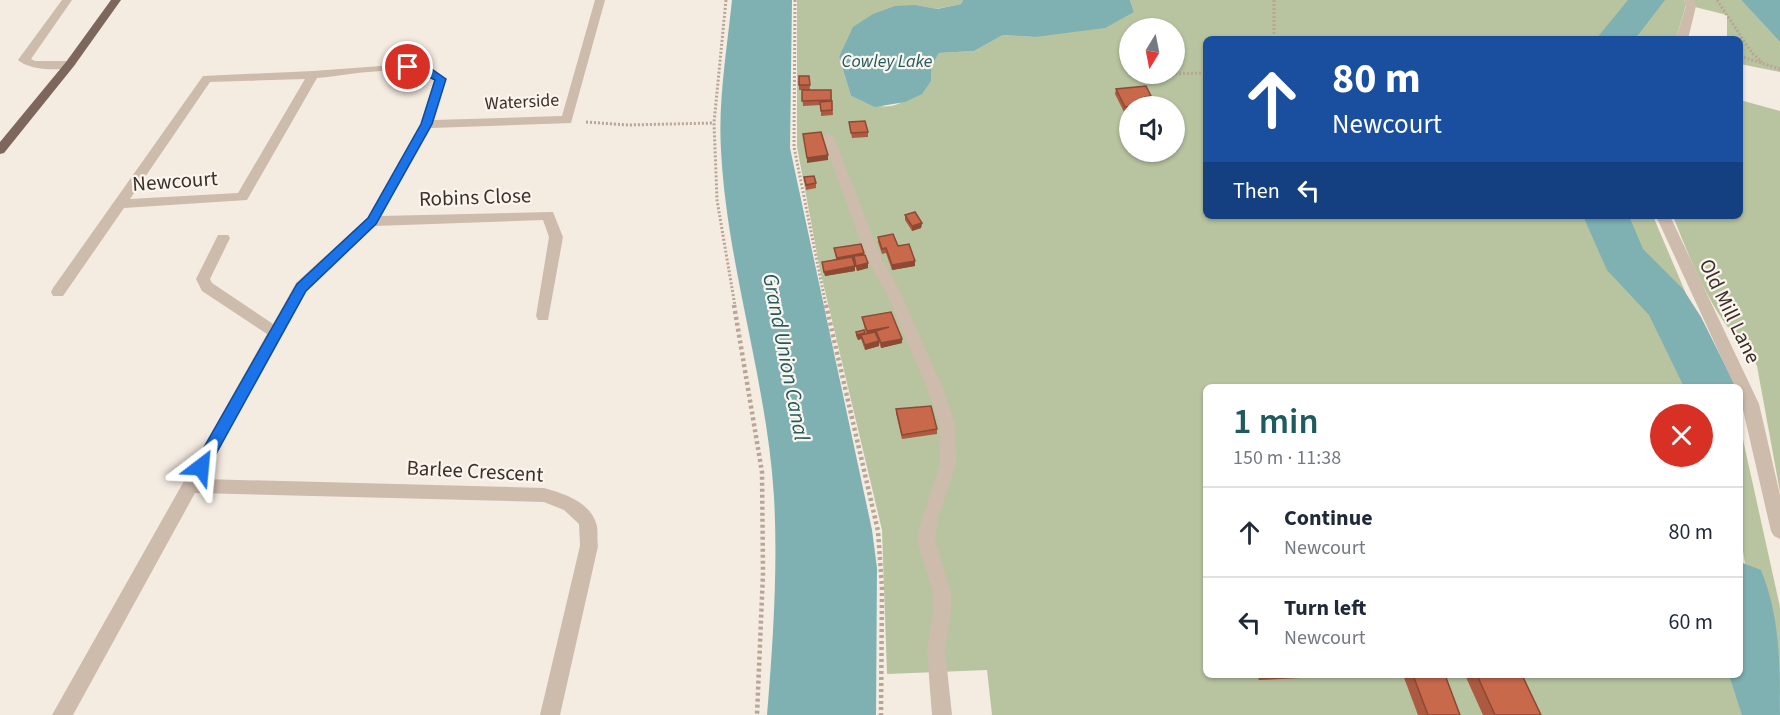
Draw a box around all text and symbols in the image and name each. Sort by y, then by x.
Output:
north arrow [1119,18,1185,84]
map controls [1119,18,1185,162]
pin [382,41,433,92]
water label: Cowley Lake [842,49,933,74]
text: 80 m [1332,49,1421,109]
icon: arrive [391,50,424,83]
icon: ahead [1233,60,1311,138]
street label: Waterside [484,88,560,116]
button: sound [1119,96,1185,162]
text: Newcourt [1332,105,1442,144]
street label: Newcourt [131,163,219,199]
icon: left [1292,174,1325,207]
text: Then [1233,175,1280,207]
street label: Robins Close [418,180,532,214]
street label: Old Mill Lane [1692,254,1768,368]
water label: Grand Union Canal [754,270,818,444]
text: 1 min [1233,396,1319,447]
button: close [1650,404,1713,467]
position arrow [169,435,233,499]
text: 150 m · 11:38 [1233,444,1341,472]
street label: Barlee Crescent [406,452,544,490]
text: Continue [1284,502,1373,534]
icon: ahead [1233,516,1266,549]
text: 80 m [1668,516,1713,548]
text: Newcourt [1284,534,1365,562]
text: Turn left [1284,592,1366,624]
icon: left [1233,606,1266,639]
text: 60 m [1668,606,1713,638]
text: Newcourt [1284,624,1365,652]

